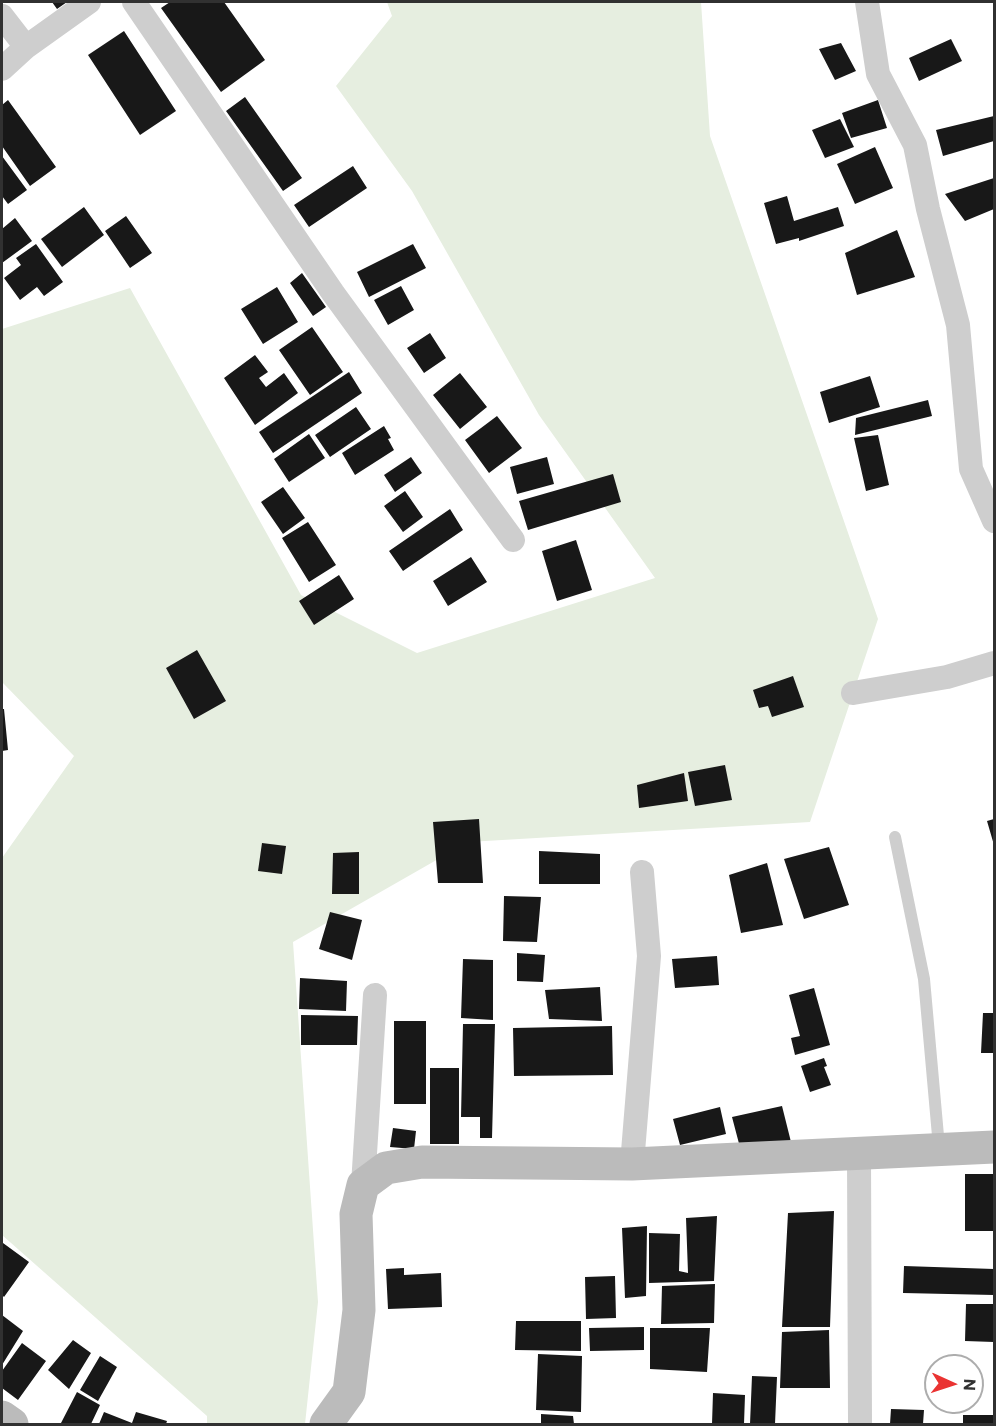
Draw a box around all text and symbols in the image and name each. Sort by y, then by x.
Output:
north arrow [924,1354,984,1414]
text: N [961,1378,980,1391]

